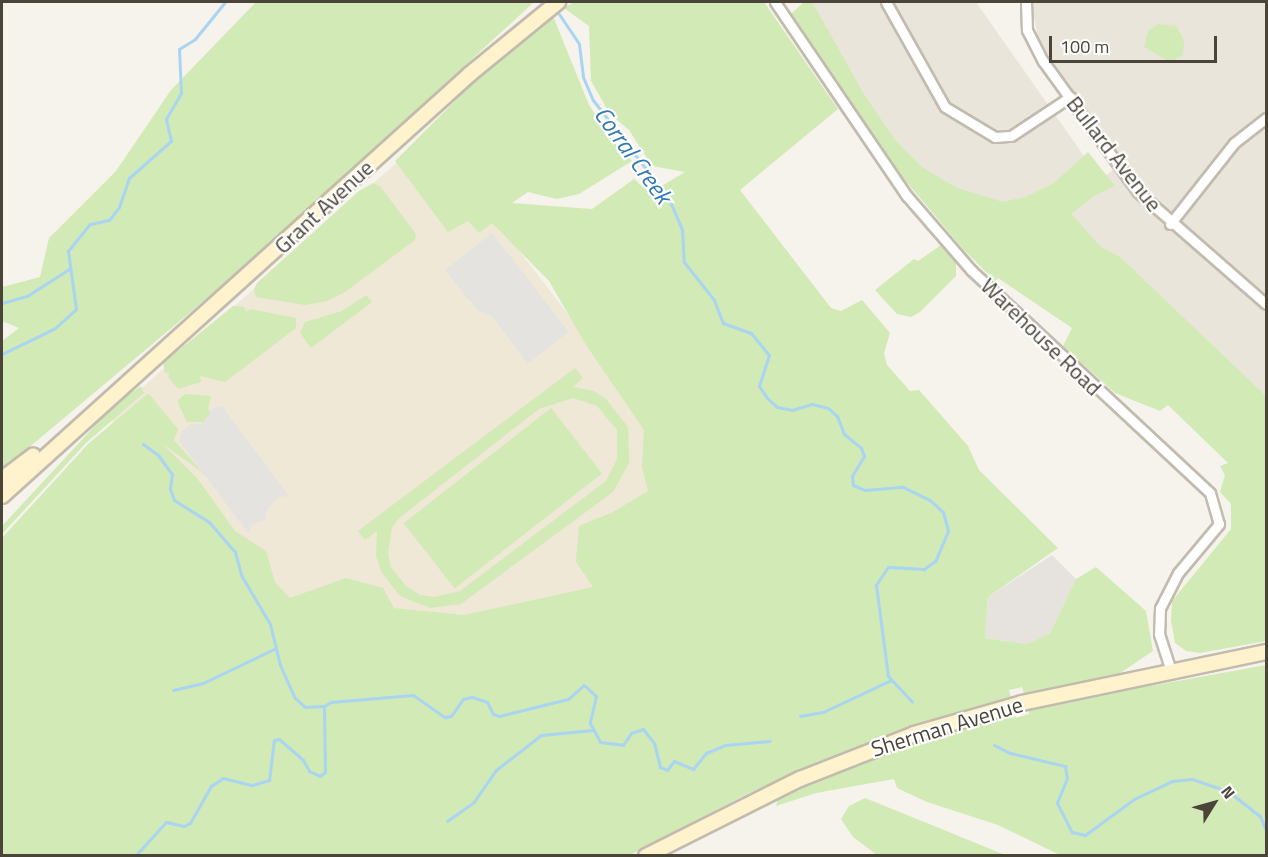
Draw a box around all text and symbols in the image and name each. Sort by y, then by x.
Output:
scale bar [1052,24,1220,62]
text: 100 m [1060,33,1109,60]
street label: Bullard Avenue [1061,91,1167,217]
water label: Corral Creek [588,101,678,209]
street label: Grant Avenue [269,155,379,259]
street label: Warehouse Road [975,273,1107,401]
street label: Sherman Avenue [868,691,1026,763]
north arrow [1184,773,1244,833]
text: N [1215,781,1241,804]

